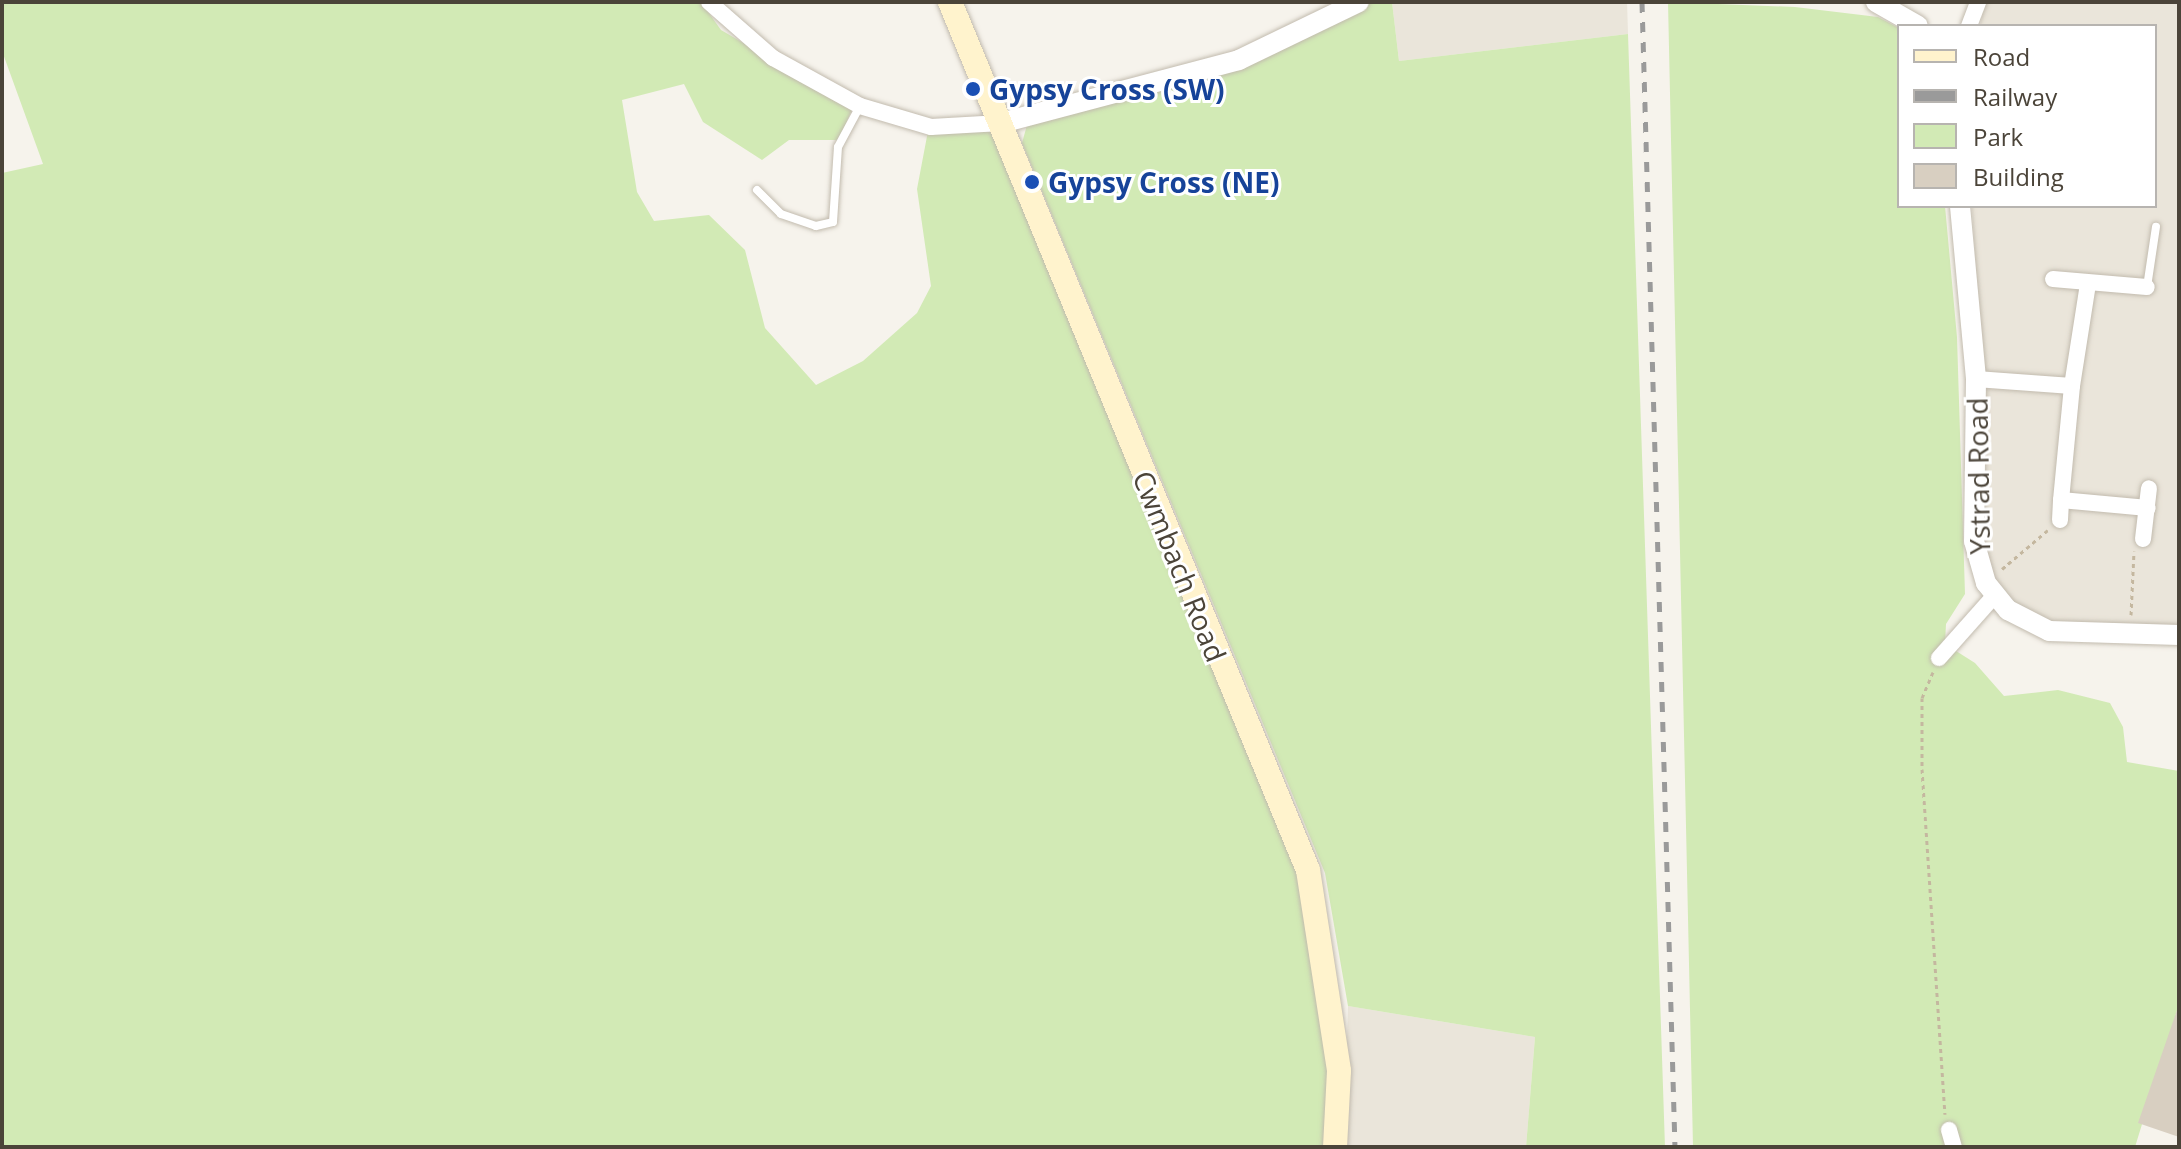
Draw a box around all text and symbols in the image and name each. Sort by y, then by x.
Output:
legend [1897,24,2157,208]
text: Road [1973,40,2030,73]
place label: Gypsy Cross (SW) [989,72,1225,106]
marker: Gypsy Cross (SW) [964,80,982,98]
text: Railway [1973,80,2057,113]
text: Park [1973,120,2023,153]
text: Building [1973,160,2064,193]
place label: Gypsy Cross (NE) [1048,165,1279,199]
marker: Gypsy Cross (NE) [1023,173,1041,191]
street label: Ystrad Road [1960,397,1996,555]
street label: Cwmbach Road [1126,466,1234,666]

